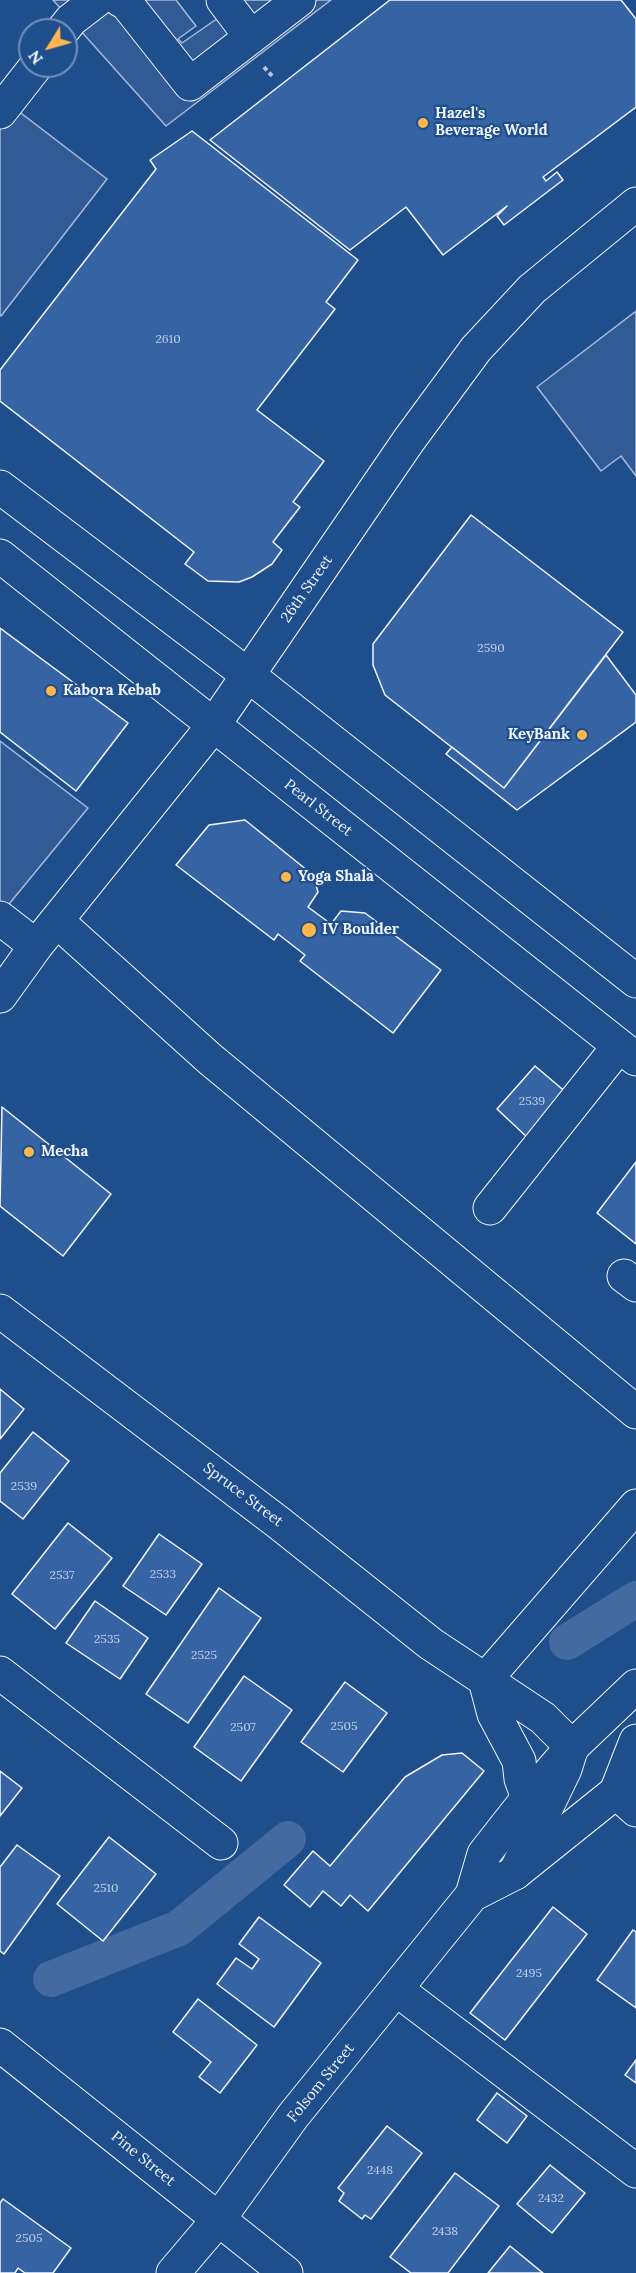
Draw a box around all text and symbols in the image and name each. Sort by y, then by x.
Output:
north arrow [18,18,78,78]
text: N [24,47,47,69]
place label: Hazel's Beverage World [435,105,548,140]
marker: Hazel's Beverage World [416,116,430,130]
house number: 2610 [155,333,181,347]
street label: 26th Street [277,552,337,626]
house number: 2590 [477,642,505,656]
place label: Kabora Kebab [63,682,161,700]
marker: Kabora Kebab [44,684,58,698]
place label: KeyBank [508,726,570,744]
marker: KeyBank [575,728,589,742]
street label: Pearl Street [280,776,356,840]
place label: Yoga Shala [298,868,374,886]
marker: Yoga Shala [279,870,293,884]
marker: IV Boulder [300,921,318,939]
place label: IV Boulder [322,921,399,939]
house number: 2539 [519,1095,545,1109]
place label: Mecha [41,1143,88,1161]
marker: Mecha [22,1145,36,1159]
street label: Spruce Street [200,1459,286,1531]
house number: 2539 [11,1480,37,1494]
house number: 2533 [150,1568,176,1582]
house number: 2537 [50,1569,74,1583]
house number: 2535 [94,1633,120,1647]
house number: 2525 [191,1649,217,1663]
house number: 2505 [331,1720,357,1734]
house number: 2507 [230,1721,256,1735]
house number: 2510 [94,1882,118,1896]
house number: 2495 [516,1967,542,1981]
street label: Folsom Street [284,2040,358,2126]
street label: Pine Street [107,2128,179,2190]
house number: 2448 [367,2164,393,2178]
house number: 2432 [538,2192,564,2206]
house number: 2438 [432,2225,458,2239]
house number: 2505 [16,2232,42,2246]

